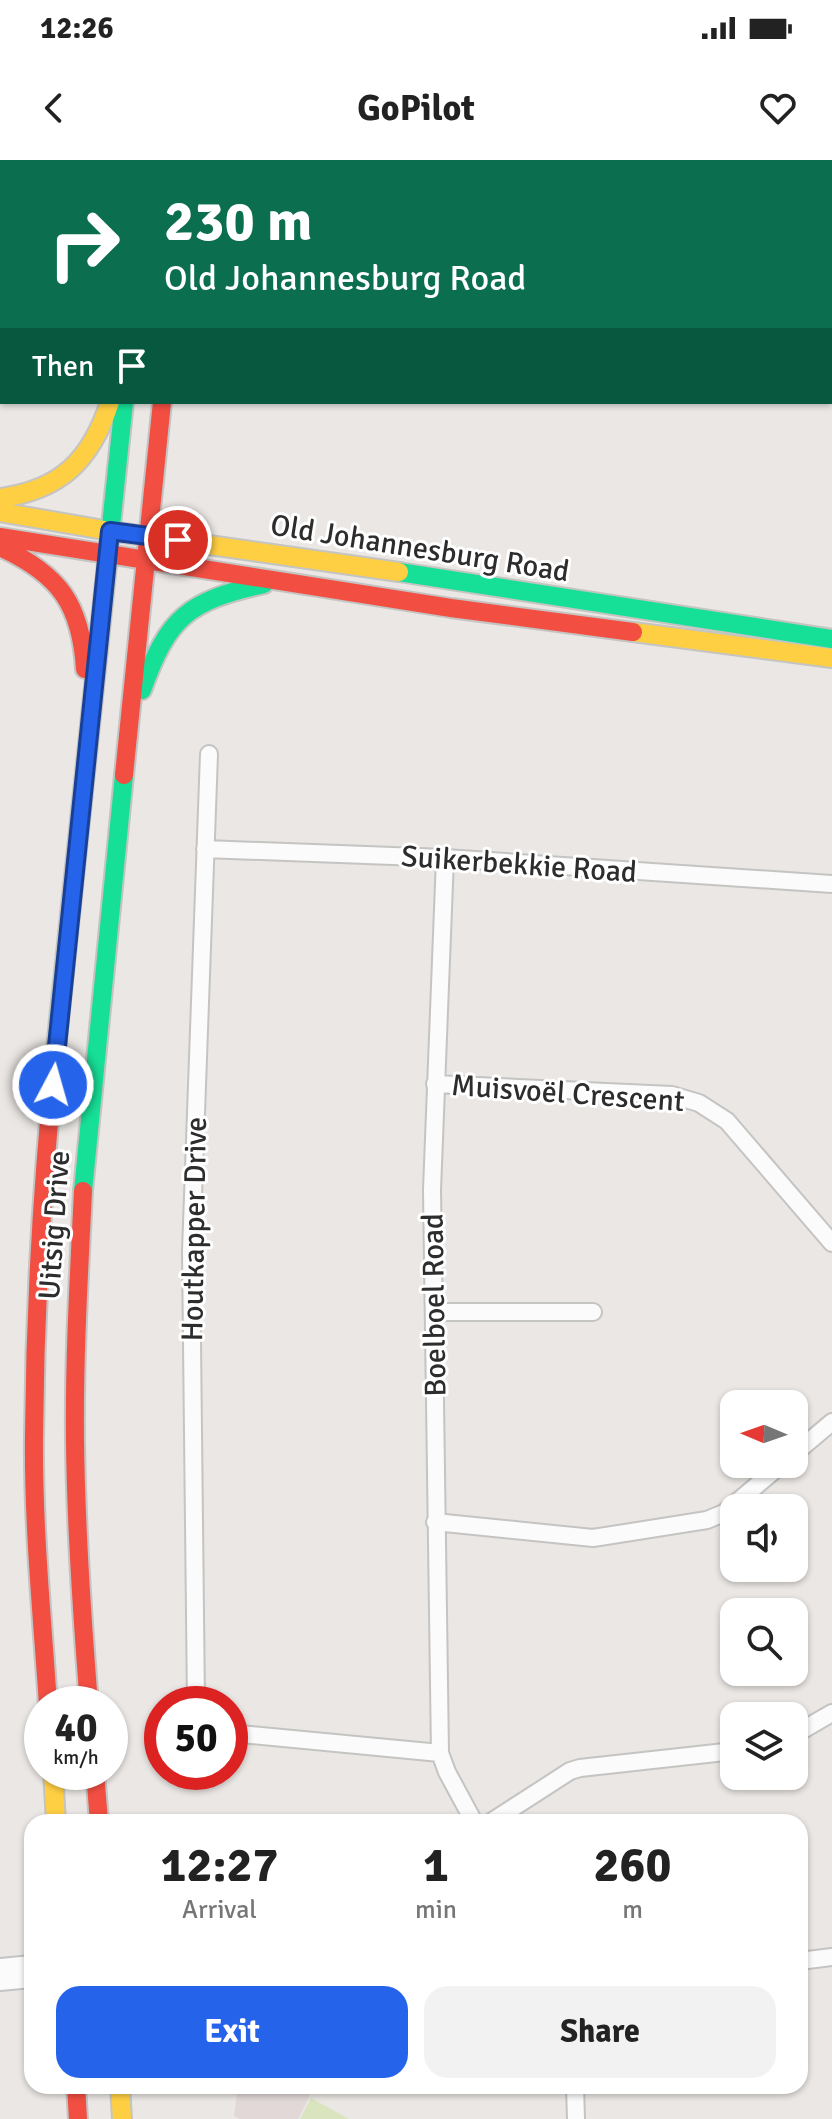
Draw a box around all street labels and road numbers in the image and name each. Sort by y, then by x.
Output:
street label: Old Johannesburg Road [268,507,572,590]
street label: Suikerbekkie Road [400,838,638,891]
street label: Muisvoël Crescent [450,1067,686,1120]
street label: Houtkapper Drive [174,1116,215,1342]
street label: Uitsig Drive [31,1149,78,1301]
street label: Boelboel Road [414,1213,455,1397]

